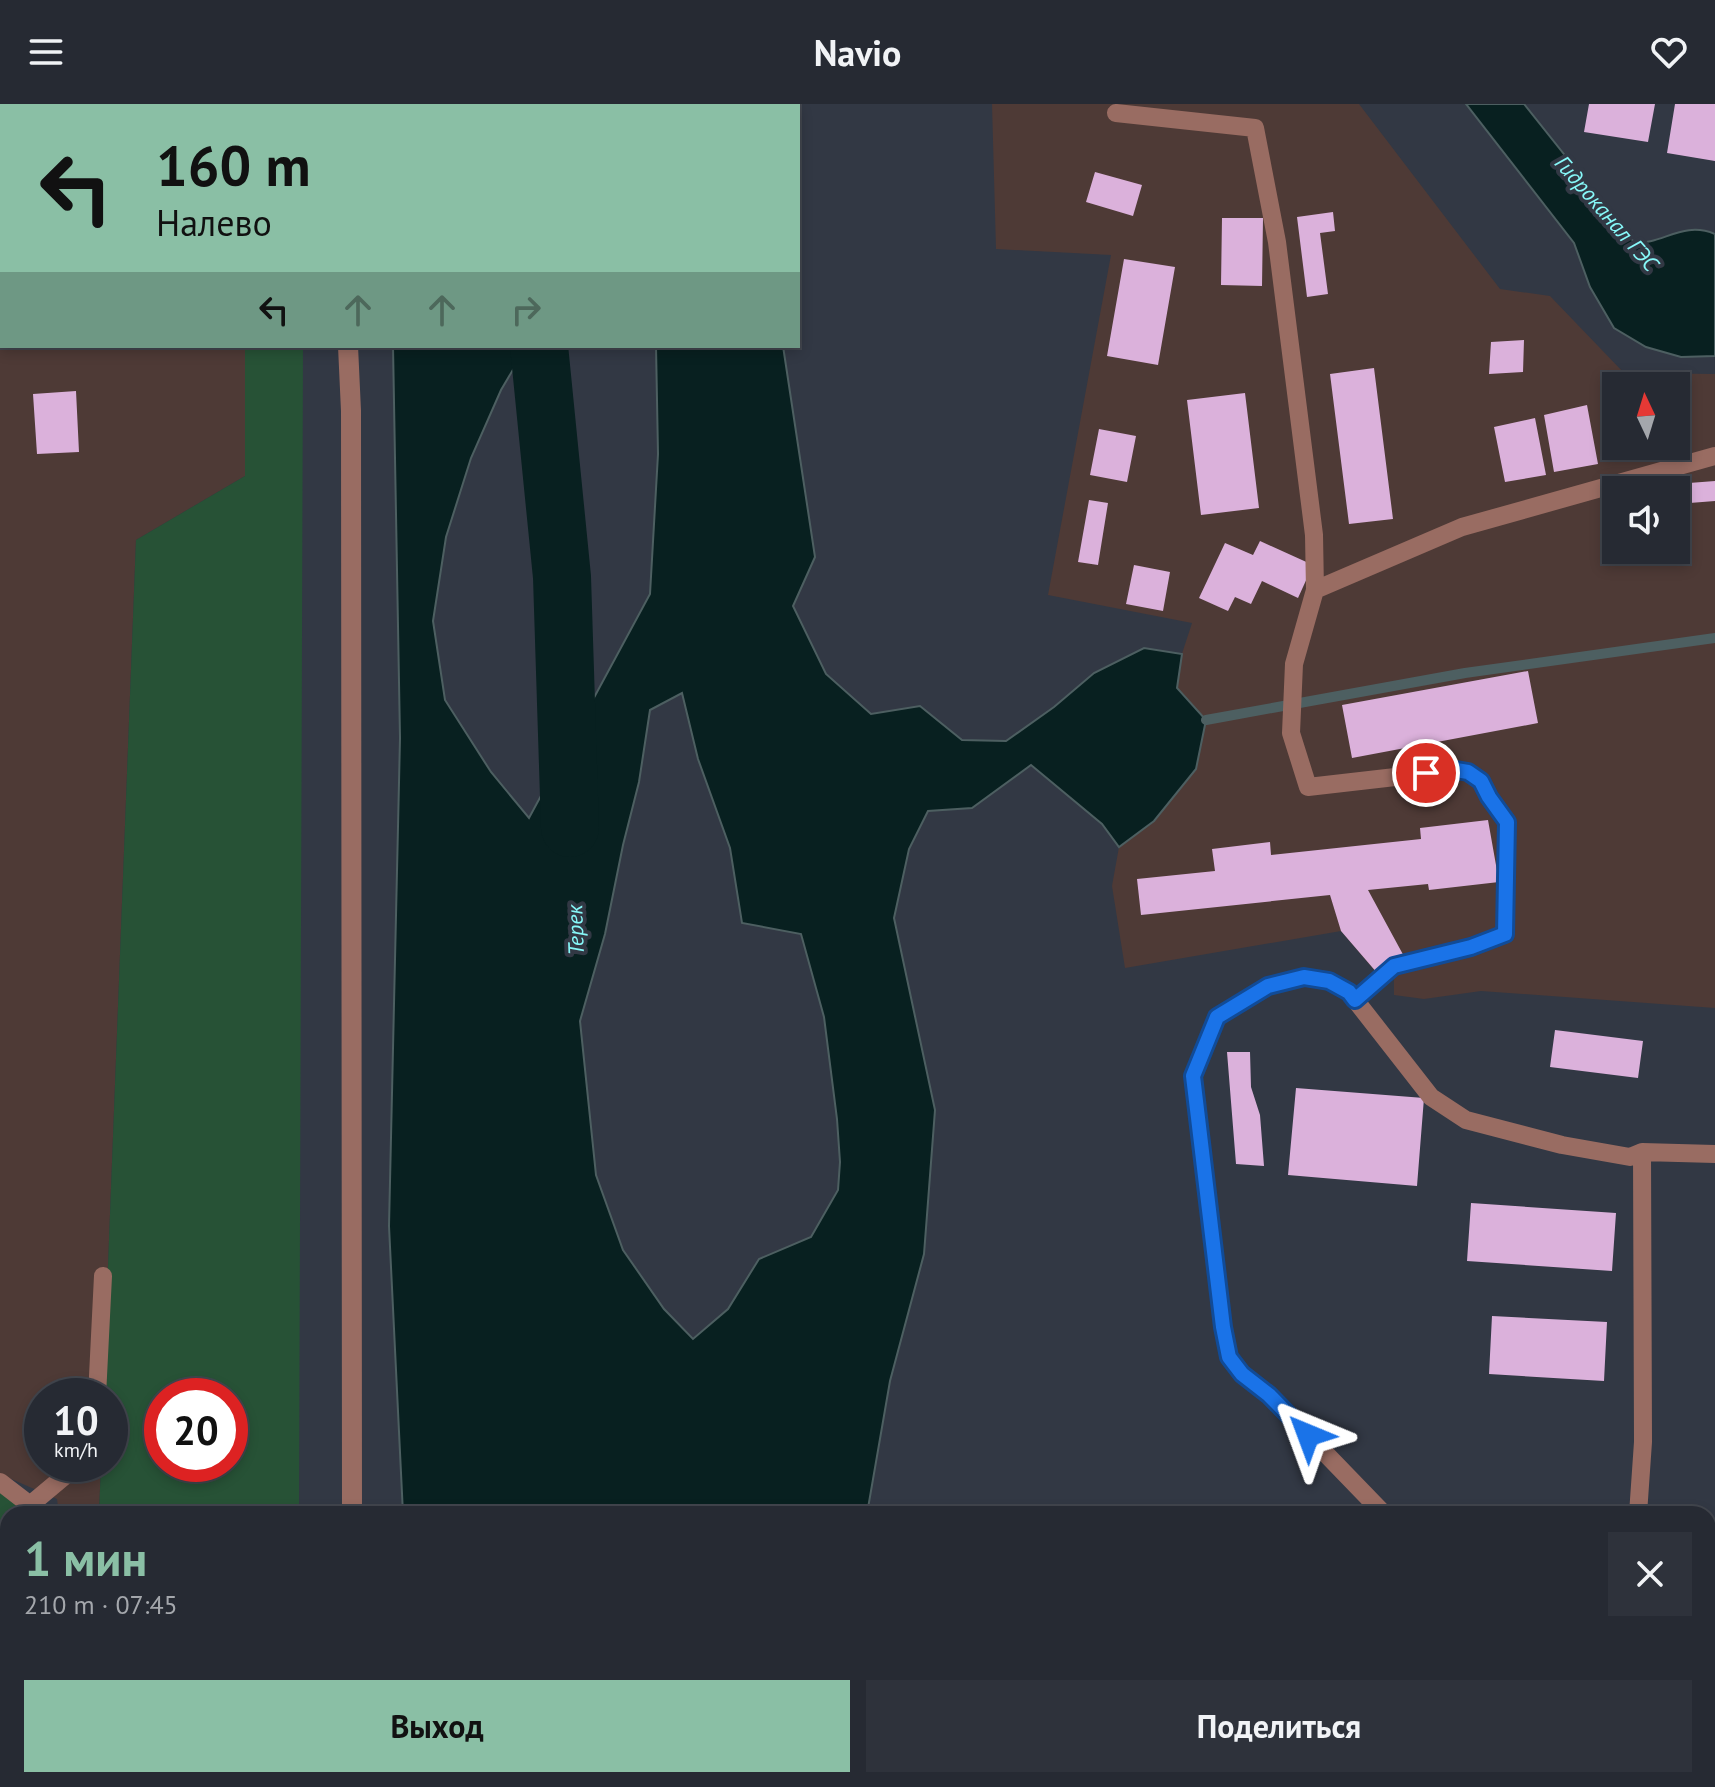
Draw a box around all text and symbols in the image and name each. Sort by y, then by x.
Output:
text: Navio [814,29,901,76]
icon: menu [24,30,68,74]
icon: heart [1647,30,1691,74]
text: 160 m [156,129,311,201]
icon: left [24,136,128,240]
water label: Гидроканал ГЭС [1549,149,1666,278]
text: Налево [156,199,272,246]
icon: left [252,288,296,332]
icon: ahead [336,288,380,332]
icon: ahead [420,288,464,332]
icon: right [504,288,548,332]
north arrow [1602,372,1690,460]
map controls [1602,372,1690,564]
button: sound [1602,476,1690,564]
pin [1392,739,1460,807]
icon: arrive [1404,751,1448,795]
water label: Терек [560,903,590,956]
speed limit sign: 20 [144,1378,248,1482]
position arrow [1266,1393,1350,1477]
text: 10 [53,1394,99,1446]
text: km/h [54,1437,98,1463]
text: 1 мин [24,1527,147,1589]
button: close [1608,1532,1692,1616]
text: 210 m · 07:45 [24,1588,178,1621]
button: Выход [24,1680,850,1772]
button: Поделиться [866,1680,1692,1772]

